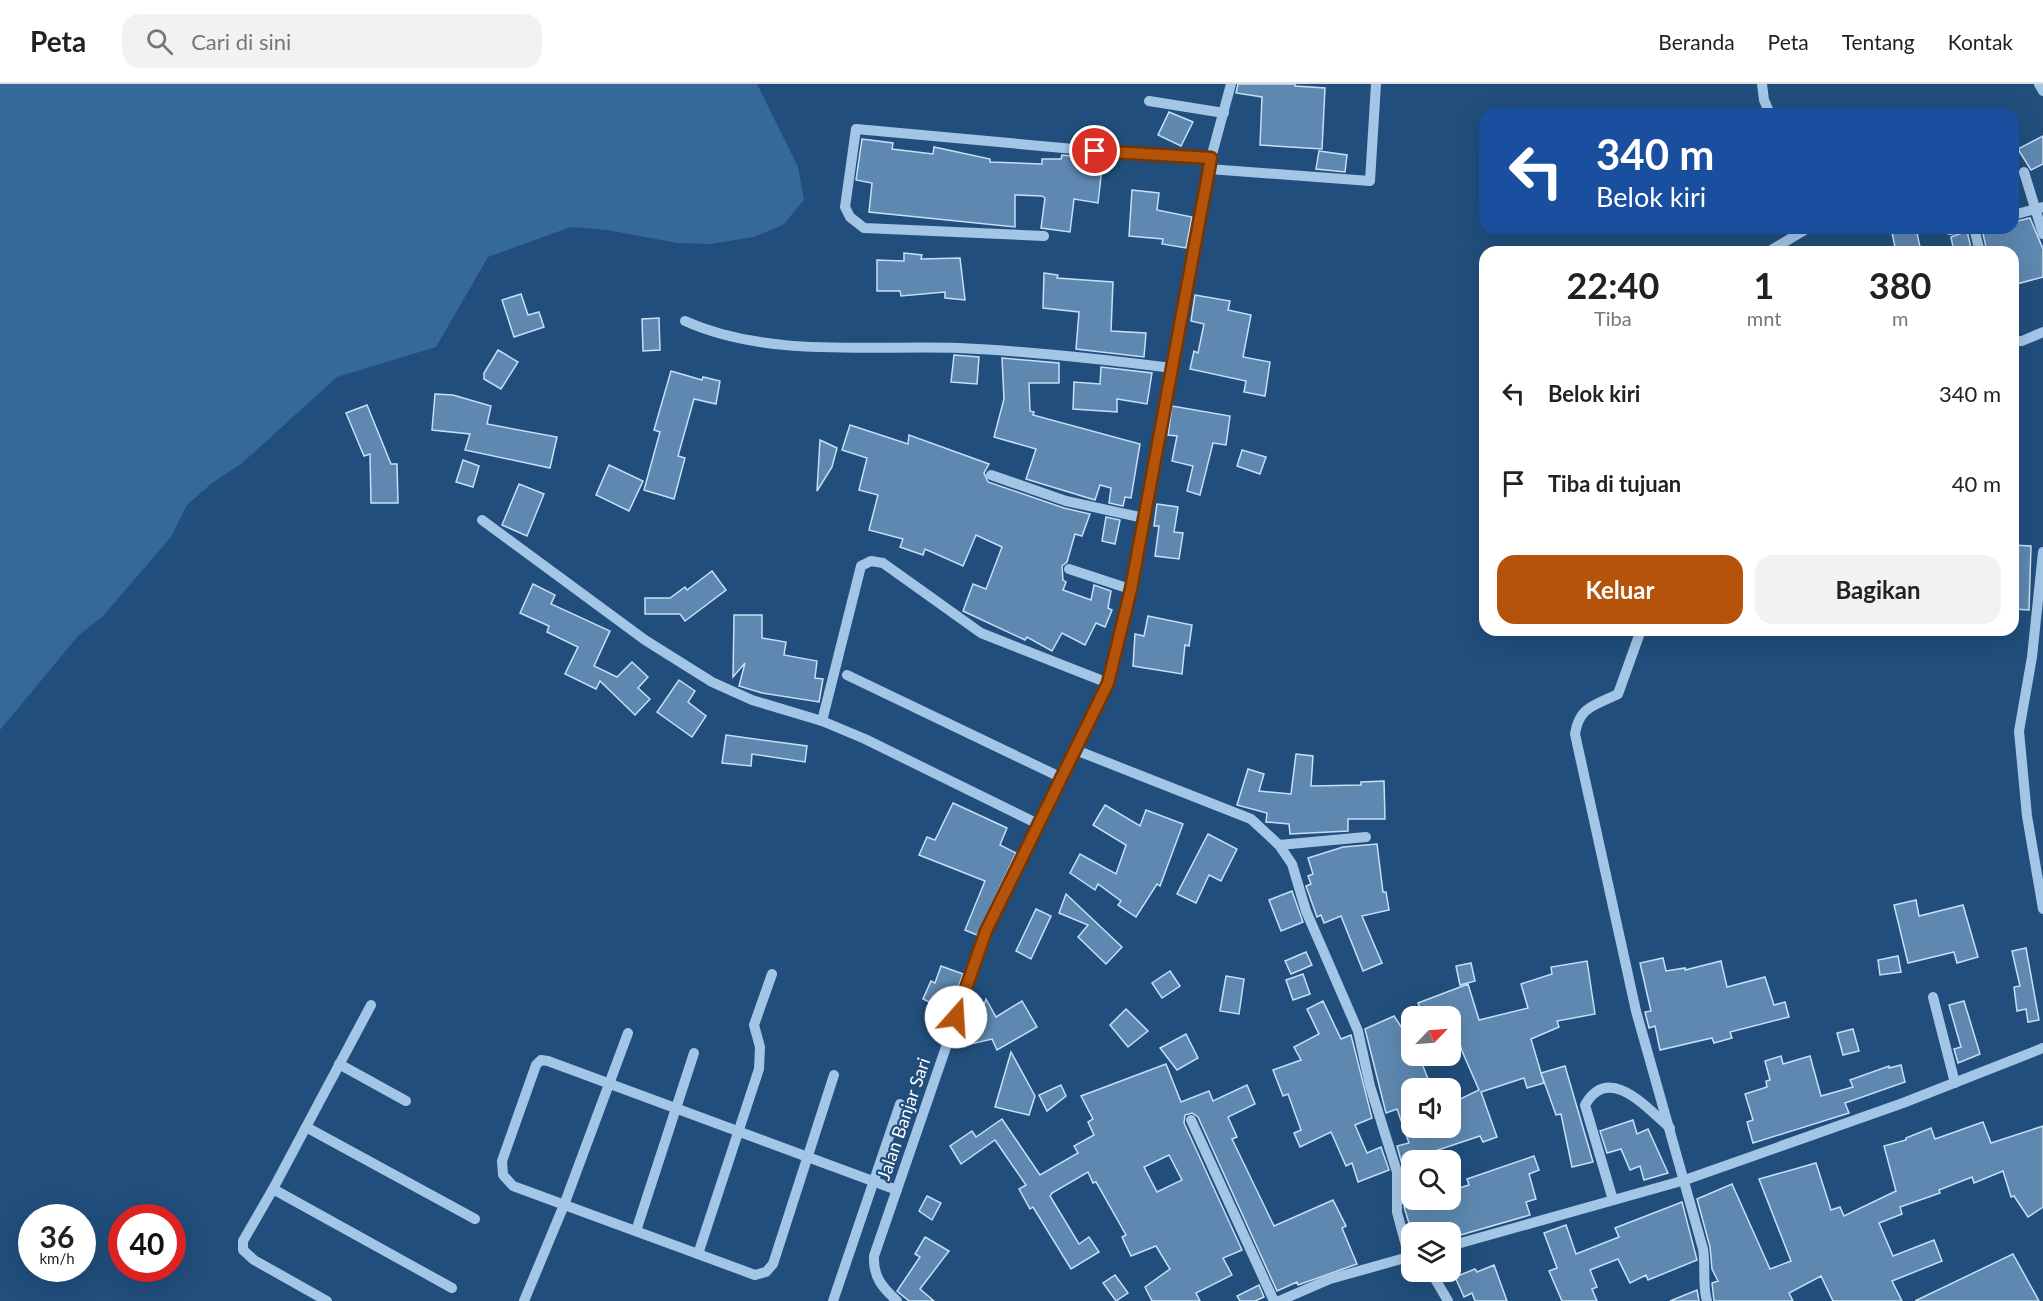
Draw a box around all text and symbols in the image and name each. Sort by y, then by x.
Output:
search box [122,14,542,68]
text: Peta [30,24,86,58]
icon: search [143,25,176,58]
text: Cari di sini [191,28,291,55]
text: Beranda [1658,29,1735,54]
text: Peta [1768,29,1809,54]
text: Tentang [1842,29,1915,54]
text: Kontak [1948,29,2013,54]
pin [1069,125,1120,176]
text: 340 m [1596,129,1714,179]
icon: left [1497,132,1575,210]
icon: arrive [1078,134,1111,167]
text: Belok kiri [1596,180,1706,213]
text: 22:40 [1566,263,1659,307]
text: 1 [1754,263,1775,307]
text: 380 [1869,263,1931,307]
text: Tiba [1594,306,1632,330]
text: mnt [1747,306,1781,330]
text: m [1892,306,1908,330]
icon: left [1497,377,1530,410]
text: Belok kiri [1548,380,1640,407]
text: 340 m [1939,380,2001,407]
icon: arrive [1497,467,1530,500]
text: Tiba di tujuan [1548,470,1681,497]
text: 40 m [1952,470,2001,497]
button: Keluar [1497,555,1743,624]
button: Bagikan [1755,555,2001,624]
position arrow [924,985,988,1049]
north arrow [1401,1006,1461,1066]
map controls [1401,1006,1461,1282]
street label: Jalan Banjar Sari [872,1055,934,1183]
button: sound [1401,1078,1461,1138]
button: search [1401,1150,1461,1210]
speed limit sign: 40 [108,1204,186,1282]
text: 36 [40,1218,74,1254]
button: layers [1401,1222,1461,1282]
text: km/h [39,1249,75,1267]

